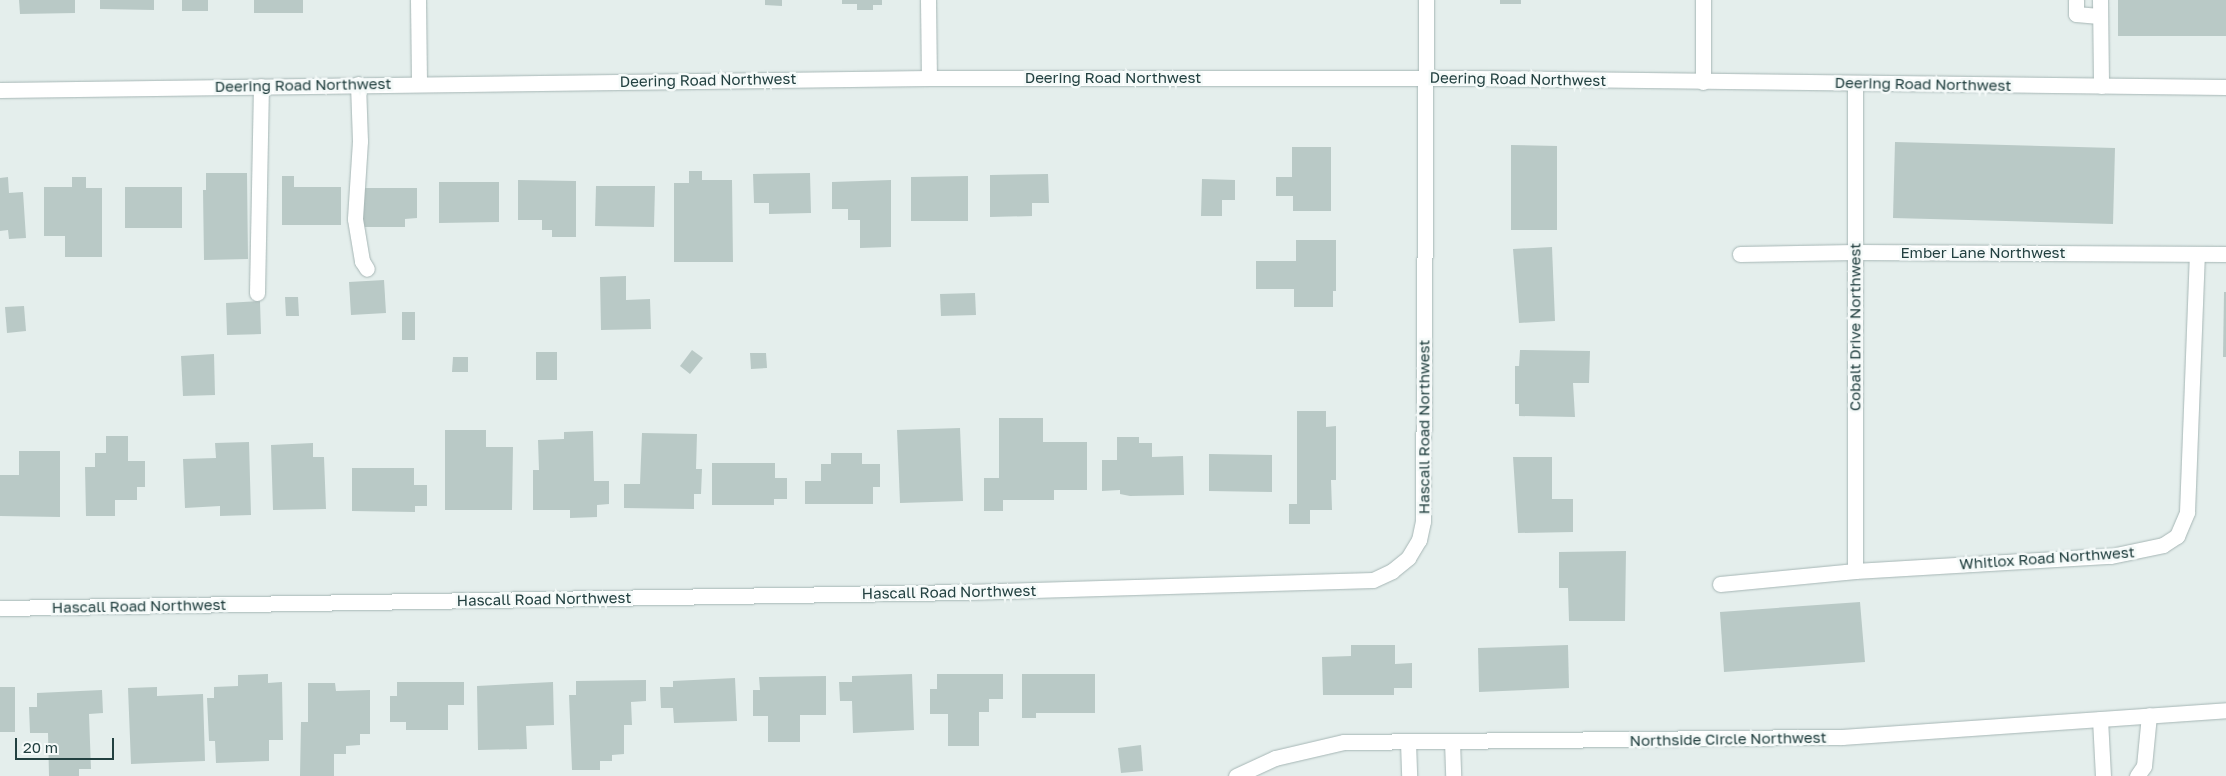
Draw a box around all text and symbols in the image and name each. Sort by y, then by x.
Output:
street label: Deering Road Northwest [1429,68,1607,90]
street label: Deering Road Northwest [619,69,797,91]
street label: Deering Road Northwest [1025,69,1201,87]
street label: Deering Road Northwest [1834,73,2012,95]
street label: Deering Road Northwest [214,74,392,96]
street label: Cobalt Drive Northwest [1846,243,1864,411]
street label: Ember Lane Northwest [1900,244,2066,262]
street label: Hascall Road Northwest [1415,340,1433,514]
street label: Whitlox Road Northwest [1959,543,2135,573]
street label: Hascall Road Northwest [862,581,1036,603]
street label: Hascall Road Northwest [457,588,631,610]
street label: Hascall Road Northwest [52,595,226,617]
scale bar [18,728,116,760]
street label: Northside Circle Northwest [1629,728,1827,750]
text: 20 m [23,738,58,756]

